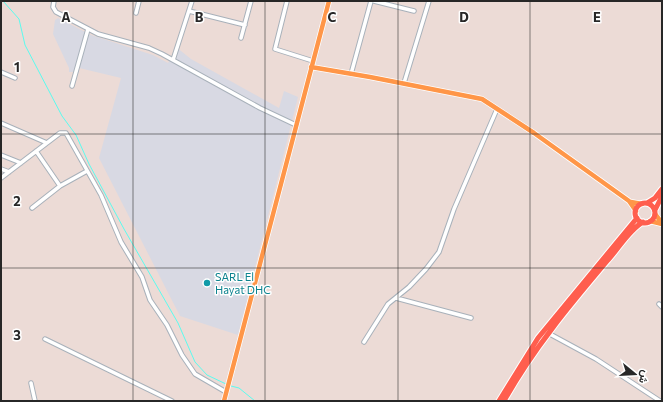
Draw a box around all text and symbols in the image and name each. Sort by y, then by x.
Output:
text: A [61,9,71,25]
text: B [195,9,204,25]
text: C [328,9,337,25]
text: D [459,9,469,25]
text: E [593,9,601,25]
text: 1 [14,59,20,75]
text: 2 [13,193,21,209]
place label: SARL El Hayat DHC [215,270,271,296]
marker: SARL El Hayat DHC [202,278,212,288]
text: 3 [13,327,21,343]
north arrow [615,354,655,394]
text: ش [636,369,653,386]

